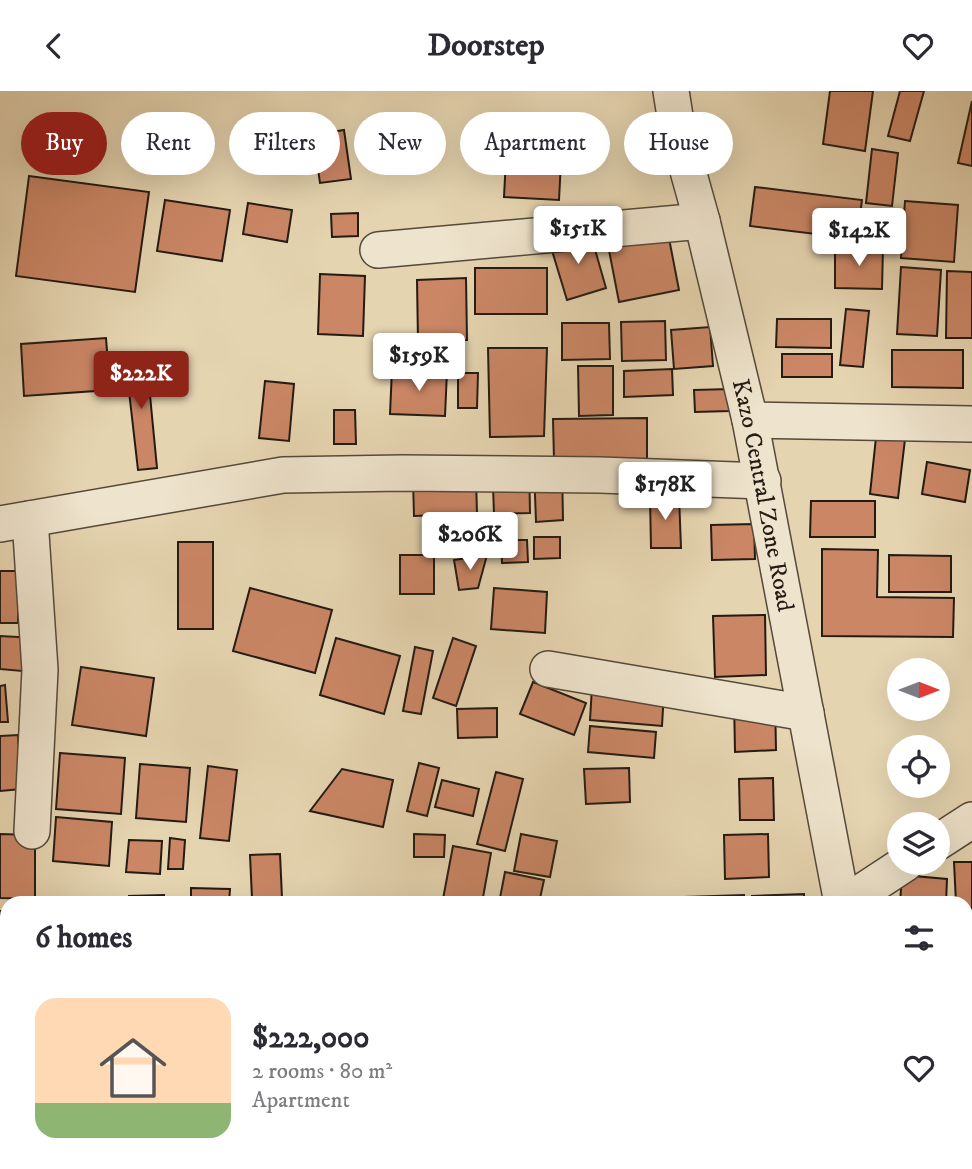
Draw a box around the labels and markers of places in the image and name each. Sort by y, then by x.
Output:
pin: $151K [529,207,627,266]
pin: $142K [810,209,908,268]
pin: $159K [370,334,468,393]
pin: $222K [92,351,190,411]
pin: $178K [616,463,714,522]
pin: $206K [421,512,519,572]

